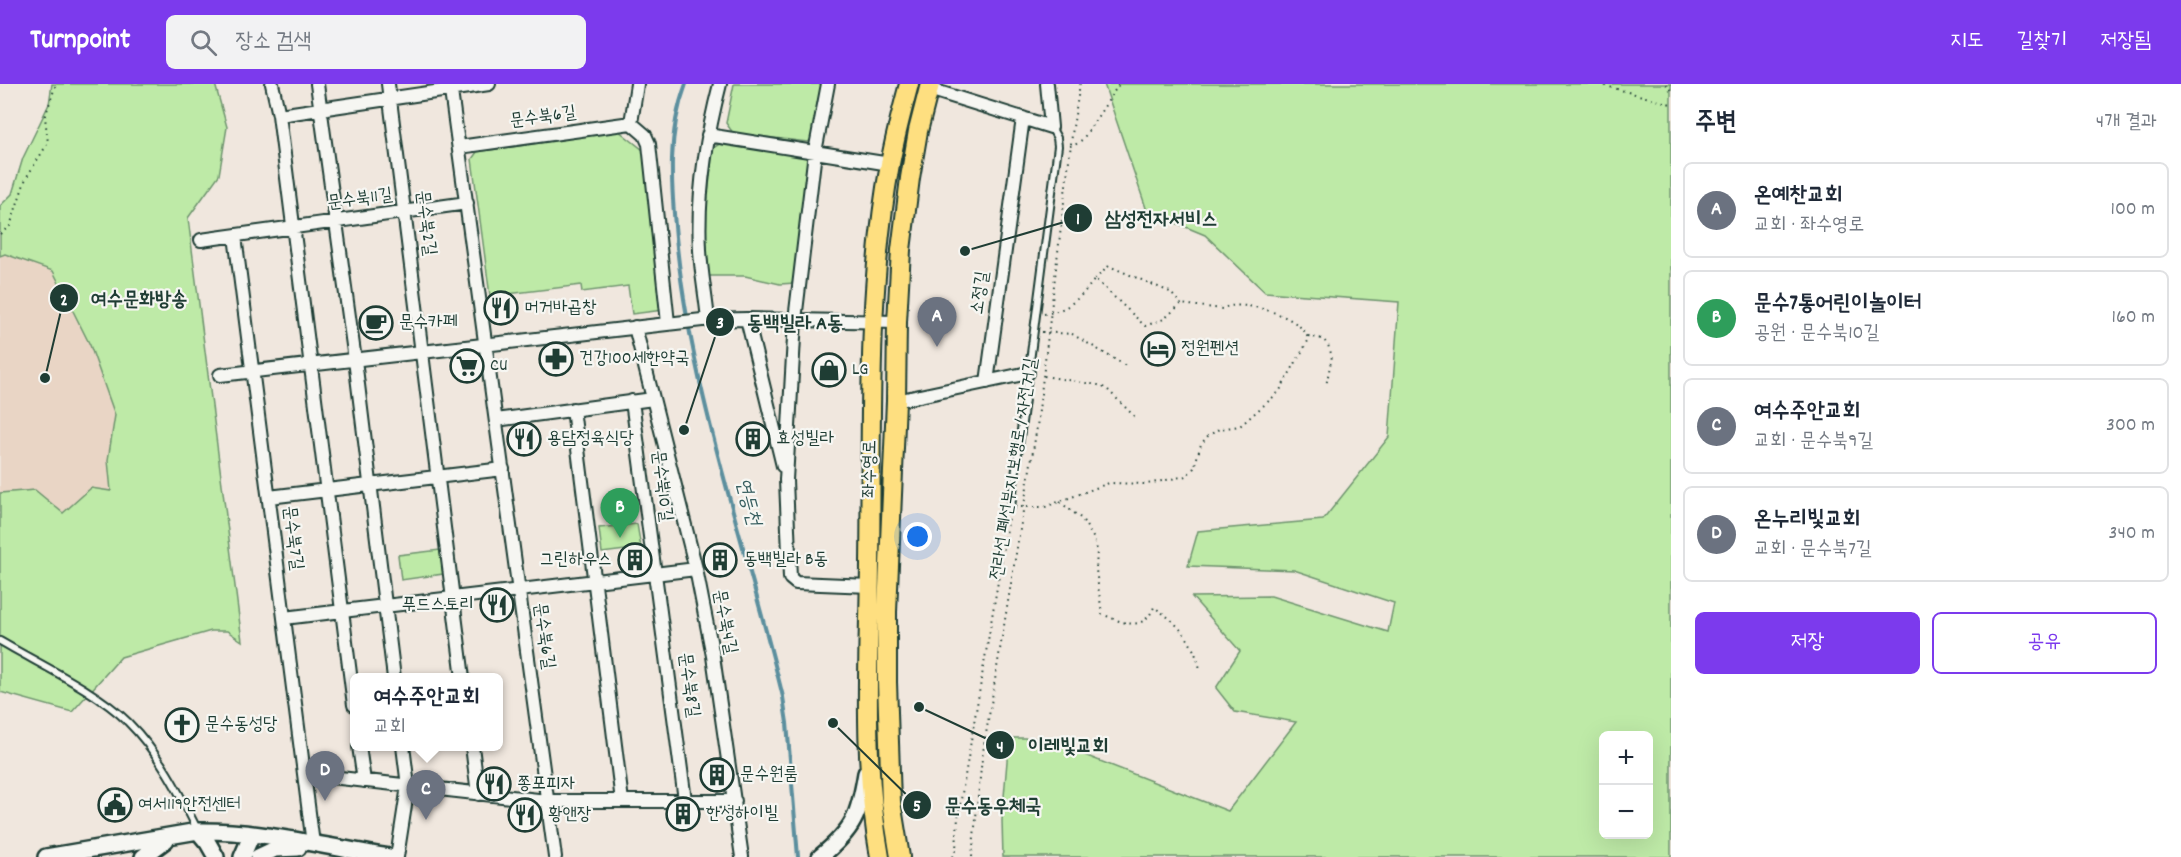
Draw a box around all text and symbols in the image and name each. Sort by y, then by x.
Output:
search box [166,15,586,69]
text: Turnpoint [30,22,130,62]
icon: search [187,26,220,59]
text: 장소 검색 [235,27,311,58]
text: 지도 [1950,27,1984,57]
text: 길찾기 [2017,27,2067,57]
text: 저장됨 [2100,27,2151,57]
street label: 문수북6길 [508,101,578,135]
text: 주변 [1695,105,1737,142]
text: 4개 결과 [2096,109,2157,137]
text: 온예찬교회 [1754,181,1843,212]
street label: 문수북11길 [326,183,395,217]
street label: 문수북2길 [409,189,441,258]
text: A [1711,196,1722,224]
text: 100 m [2111,196,2155,224]
callout: 삼성전자서비스 [1063,199,1230,237]
text: 삼성전자서비스 [1105,207,1217,235]
text: 1 [1076,208,1080,233]
text: 교회 · 좌수영로 [1754,212,1864,240]
street label: 소정길 [966,269,996,316]
callout: 여수문화방송 [49,279,199,317]
text: 여수문화방송 [91,287,187,315]
text: 2 [60,289,68,314]
text: 문수7통어린이놀이터 [1754,289,1922,320]
restaurant icon: 머거바곱창 [483,290,519,326]
place label: 머거바곱창 [524,296,597,321]
pin: A [918,298,956,347]
callout: 동백빌라 A동 [705,303,855,341]
text: B [1712,304,1721,332]
text: 160 m [2112,304,2155,332]
cafe icon: 문수카페 [358,305,394,341]
place label: 문수카페 [399,311,457,336]
text: 동백빌라 A동 [747,311,843,339]
text: 3 [716,312,724,337]
text: 공원 · 문수북10길 [1754,320,1880,348]
hotel icon: 정원펜션 [1140,331,1176,367]
place label: 정원펜션 [1181,337,1239,362]
pharmacy icon: 건강100세한약국 [538,341,574,377]
place label: 건강100세한약국 [579,347,689,372]
supermarket icon: CU [449,348,485,384]
shop icon: LG [811,352,847,388]
place label: CU [490,354,508,379]
street label: 전라선 폐선부지 보행로 / 자전거길 [985,356,1045,582]
place label: LG [852,358,868,383]
text: 여수주안교회 [1754,397,1860,428]
text: C [1712,412,1721,440]
text: 300 m [2106,412,2155,440]
restaurant icon: 용담정육식당 [506,421,542,457]
building icon: 효성빌라 [735,421,771,457]
place label: 용담정육식당 [547,427,634,452]
place label: 효성빌라 [776,427,834,452]
text: 교회 · 문수북9길 [1754,428,1873,456]
street label: 좌수영로 [858,440,884,498]
street label: 문수북10길 [644,449,678,524]
water label: 연등천 [727,475,767,531]
pin: B [600,488,640,538]
street label: 문수북7길 [276,504,308,572]
text: 온누리빛교회 [1754,505,1860,536]
text: D [1711,520,1722,548]
text: 340 m [2109,520,2155,548]
your location [903,522,932,551]
text: 교회 · 문수북7길 [1754,536,1872,564]
building icon: 그린하우스 [617,542,653,578]
building icon: 동백빌라 B동 [702,542,738,578]
place label: 그린하우스 [540,548,612,573]
place label: 동백빌라 B동 [743,548,828,573]
restaurant icon: 푸드스토리 [479,587,515,623]
street label: 문수북4길 [705,588,743,657]
place label: 푸드스토리 [402,593,474,618]
street label: 문수북6길 [526,601,560,671]
button: 저장 [1695,612,1920,674]
button: 공유 [1932,612,2157,674]
street label: 문수북8길 [671,651,705,720]
popup [350,673,503,751]
text: 여수주안교회 [373,683,480,714]
church icon: 문수동성당 [164,707,200,743]
place label: 문수동성당 [205,713,278,738]
text: 교회 [373,714,406,742]
callout: 이레빛교회 [985,726,1120,764]
map controls [1599,731,1653,839]
button: + [1599,731,1653,785]
text: 이레빛교회 [1028,734,1108,762]
text: 4 [996,736,1004,761]
pin: D [306,752,344,801]
building icon: 문수원룸 [699,757,735,793]
place label: 문수원룸 [740,763,798,788]
restaurant icon: 쫑포피자 [476,766,512,802]
pin: C [406,770,446,820]
place label: 쫑포피자 [517,772,575,797]
button: − [1599,785,1653,839]
callout: 문수동우체국 [902,786,1053,824]
public building icon: 여서119안전센터 [97,787,133,823]
place label: 여서119안전센터 [138,793,241,818]
text: 문수동우체국 [945,794,1041,822]
text: 5 [913,795,921,820]
building icon: 한성하이빌 [665,796,701,832]
restaurant icon: 황앤장 [507,797,543,833]
place label: 한성하이빌 [706,802,779,827]
place label: 황앤장 [548,803,591,828]

